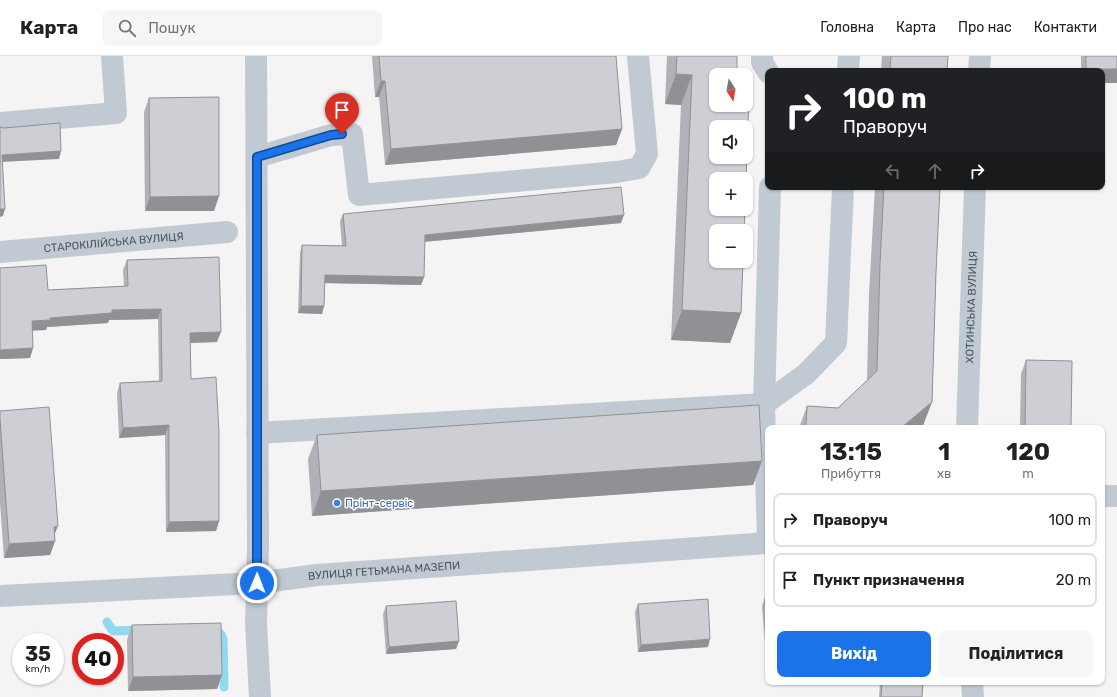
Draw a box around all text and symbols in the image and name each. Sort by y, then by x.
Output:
search box [102,10,382,46]
text: Карта [20,16,78,39]
icon: search [116,17,138,39]
text: Пошук [148,19,196,37]
text: Головна [820,19,874,36]
text: Карта [896,19,936,36]
text: Про нас [958,19,1012,36]
text: Контакти [1034,19,1097,36]
north arrow [709,68,753,112]
map controls [709,68,753,268]
text: 100 m [843,82,927,115]
icon: right [777,84,829,136]
pin [325,93,359,134]
icon: arrive [331,99,353,121]
text: Праворуч [843,116,927,138]
button: sound [709,120,753,164]
icon: left [882,160,904,182]
icon: ahead [924,160,946,182]
icon: right [966,160,988,182]
button: + [709,172,753,216]
button: − [709,224,753,268]
street label: СТАРОКІЛІЙСЬКА ВУЛИЦЯ [43,230,184,255]
street label: ХОТИНСЬКА ВУЛИЦЯ [963,251,980,364]
text: 13:15 [820,438,882,466]
text: 1 [938,438,950,466]
text: 120 [1006,438,1050,466]
text: Прибуття [821,466,881,481]
text: хв [937,466,951,481]
text: m [1022,466,1034,481]
place label: Прінт-сервіс [345,497,413,510]
marker: Прінт-сервіс [332,498,342,508]
icon: right [779,509,801,531]
text: Праворуч [813,511,888,529]
text: 100 m [1049,511,1091,529]
street label: ВУЛИЦЯ ГЕТЬМАНА МАЗЕПИ [307,559,461,583]
position arrow [236,562,278,604]
icon: arrive [779,569,801,591]
text: Пункт призначення [813,571,965,589]
text: 20 m [1056,571,1091,589]
button: Вихід [777,631,931,677]
button: Поділитися [939,631,1093,677]
speed limit sign: 40 [72,633,124,685]
text: 35 [25,642,51,666]
text: km/h [26,663,50,675]

